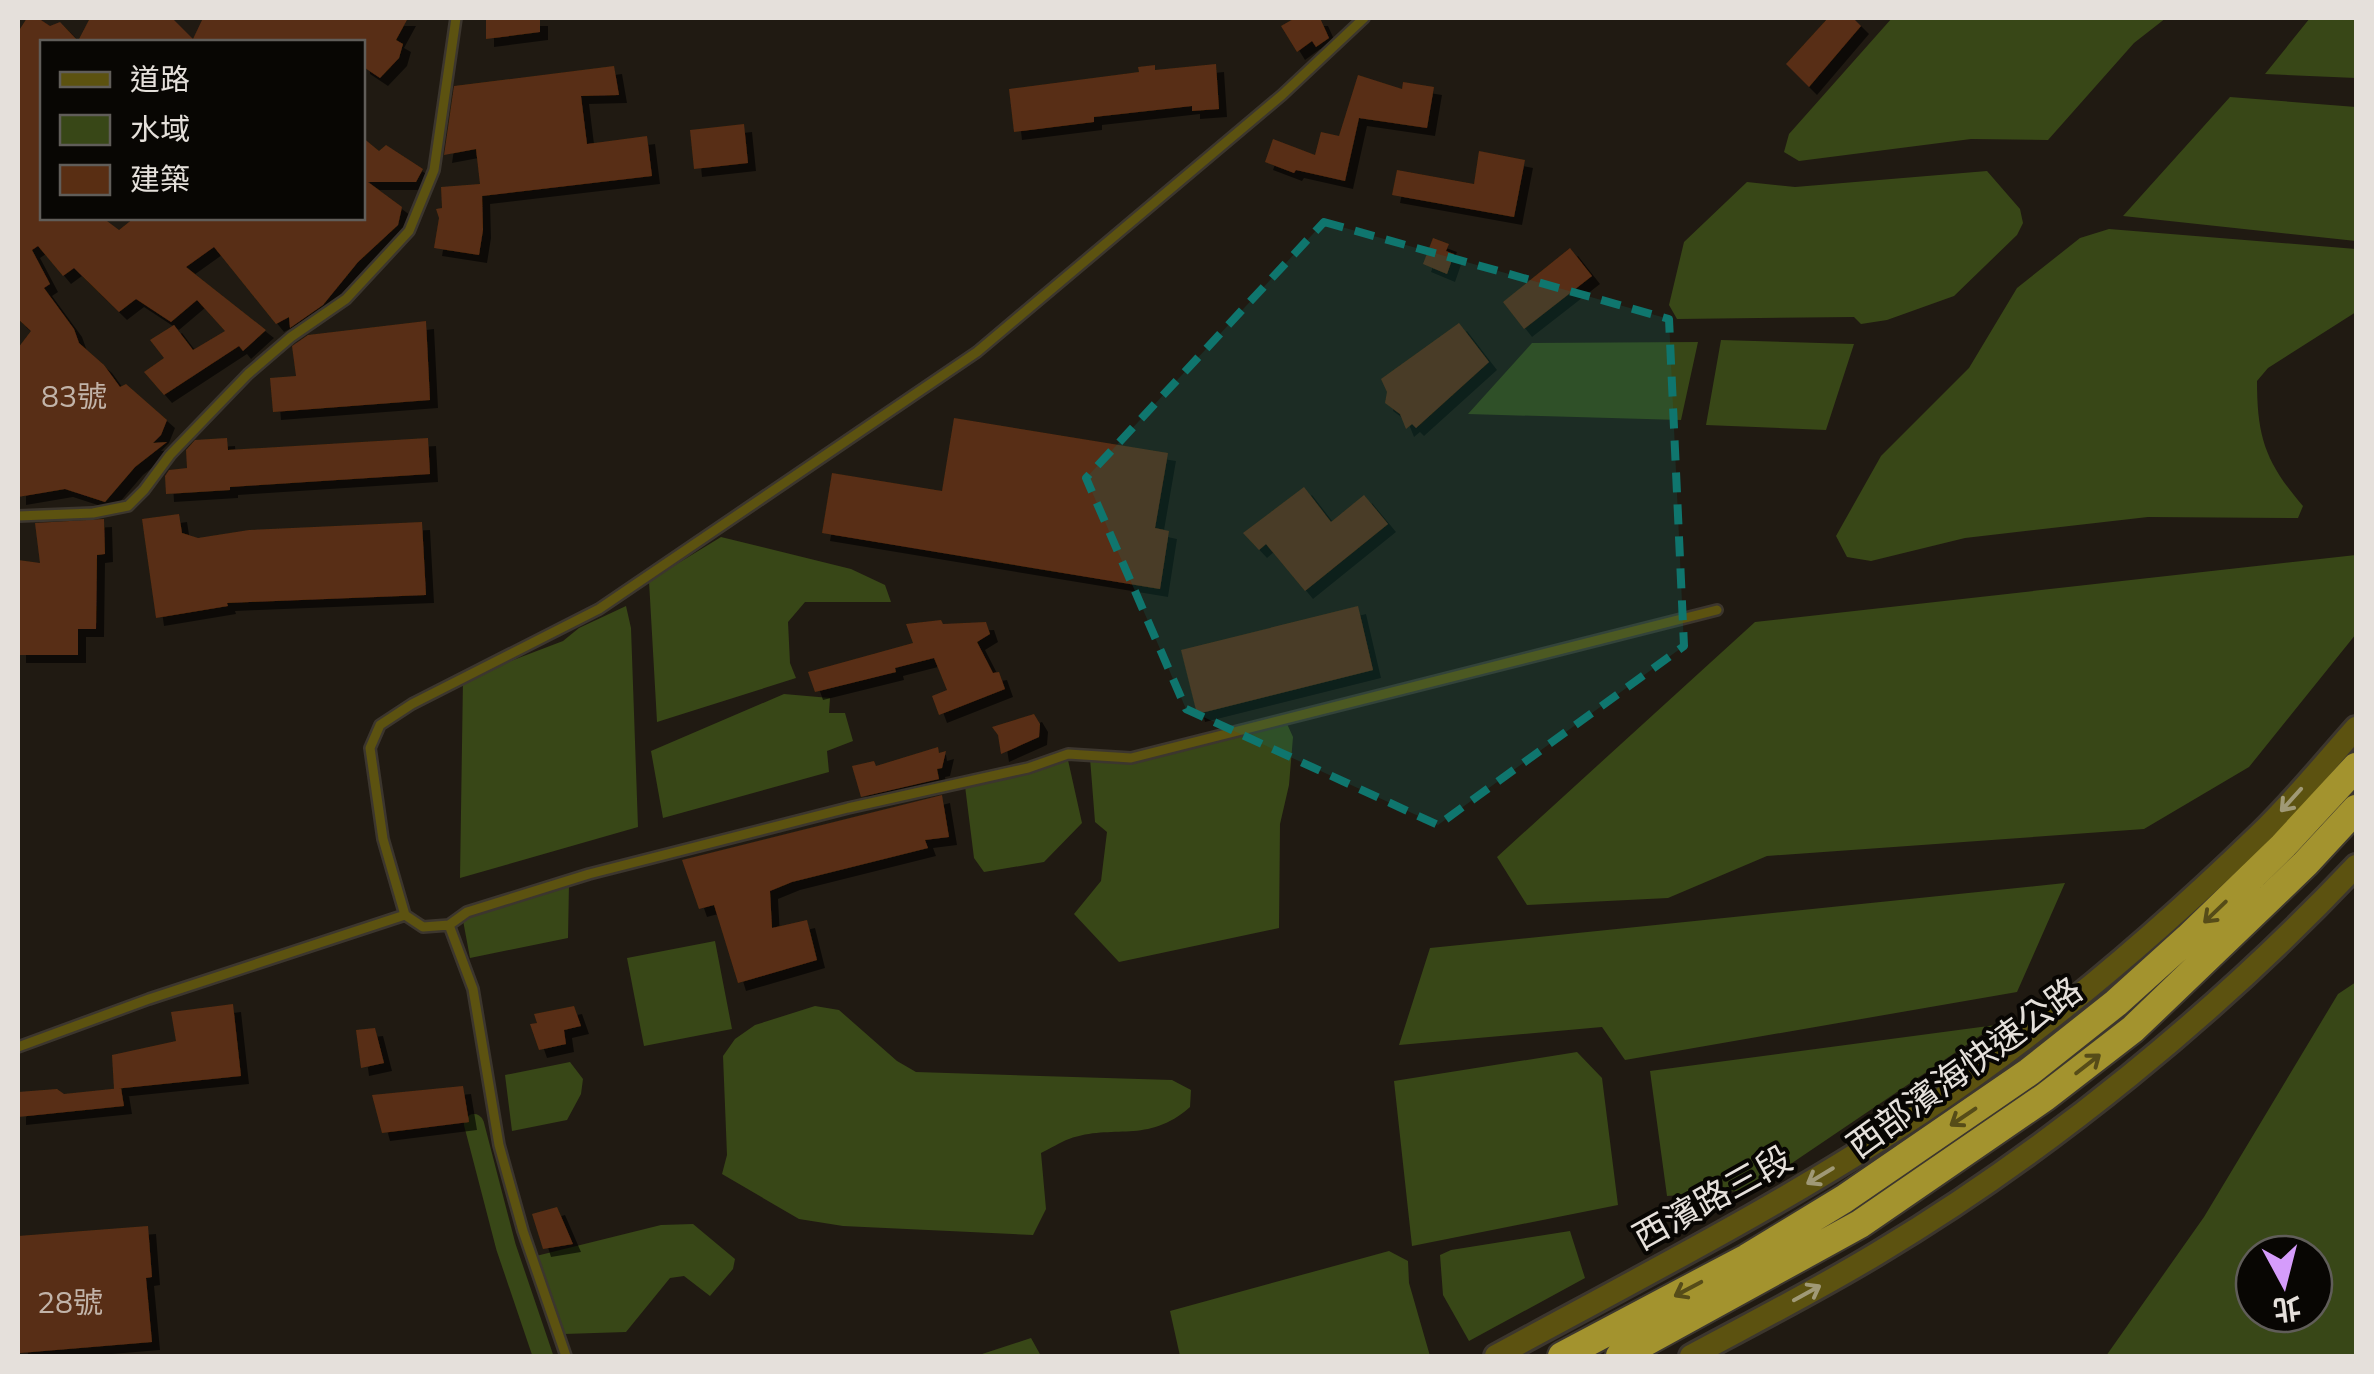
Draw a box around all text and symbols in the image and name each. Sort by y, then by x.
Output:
legend [40,40,365,220]
text: 道路 [130,60,190,98]
text: 水域 [130,110,190,148]
text: 建築 [130,160,190,198]
house number: 83號 [41,377,107,415]
one-way arrow [2280,787,2303,812]
one-way arrow [2203,900,2227,924]
street label: 西部濱海快速公路 [1838,967,2090,1167]
one-way arrow [2074,1054,2101,1075]
one-way arrow [1950,1106,1978,1127]
street label: 西濱路三段 [1625,1135,1799,1259]
one-way arrow [1806,1166,1835,1186]
north arrow [2234,1234,2334,1334]
one-way arrow [1674,1280,1704,1300]
one-way arrow [1792,1282,1822,1302]
house number: 28號 [37,1283,103,1321]
text: 北 [2271,1290,2303,1328]

